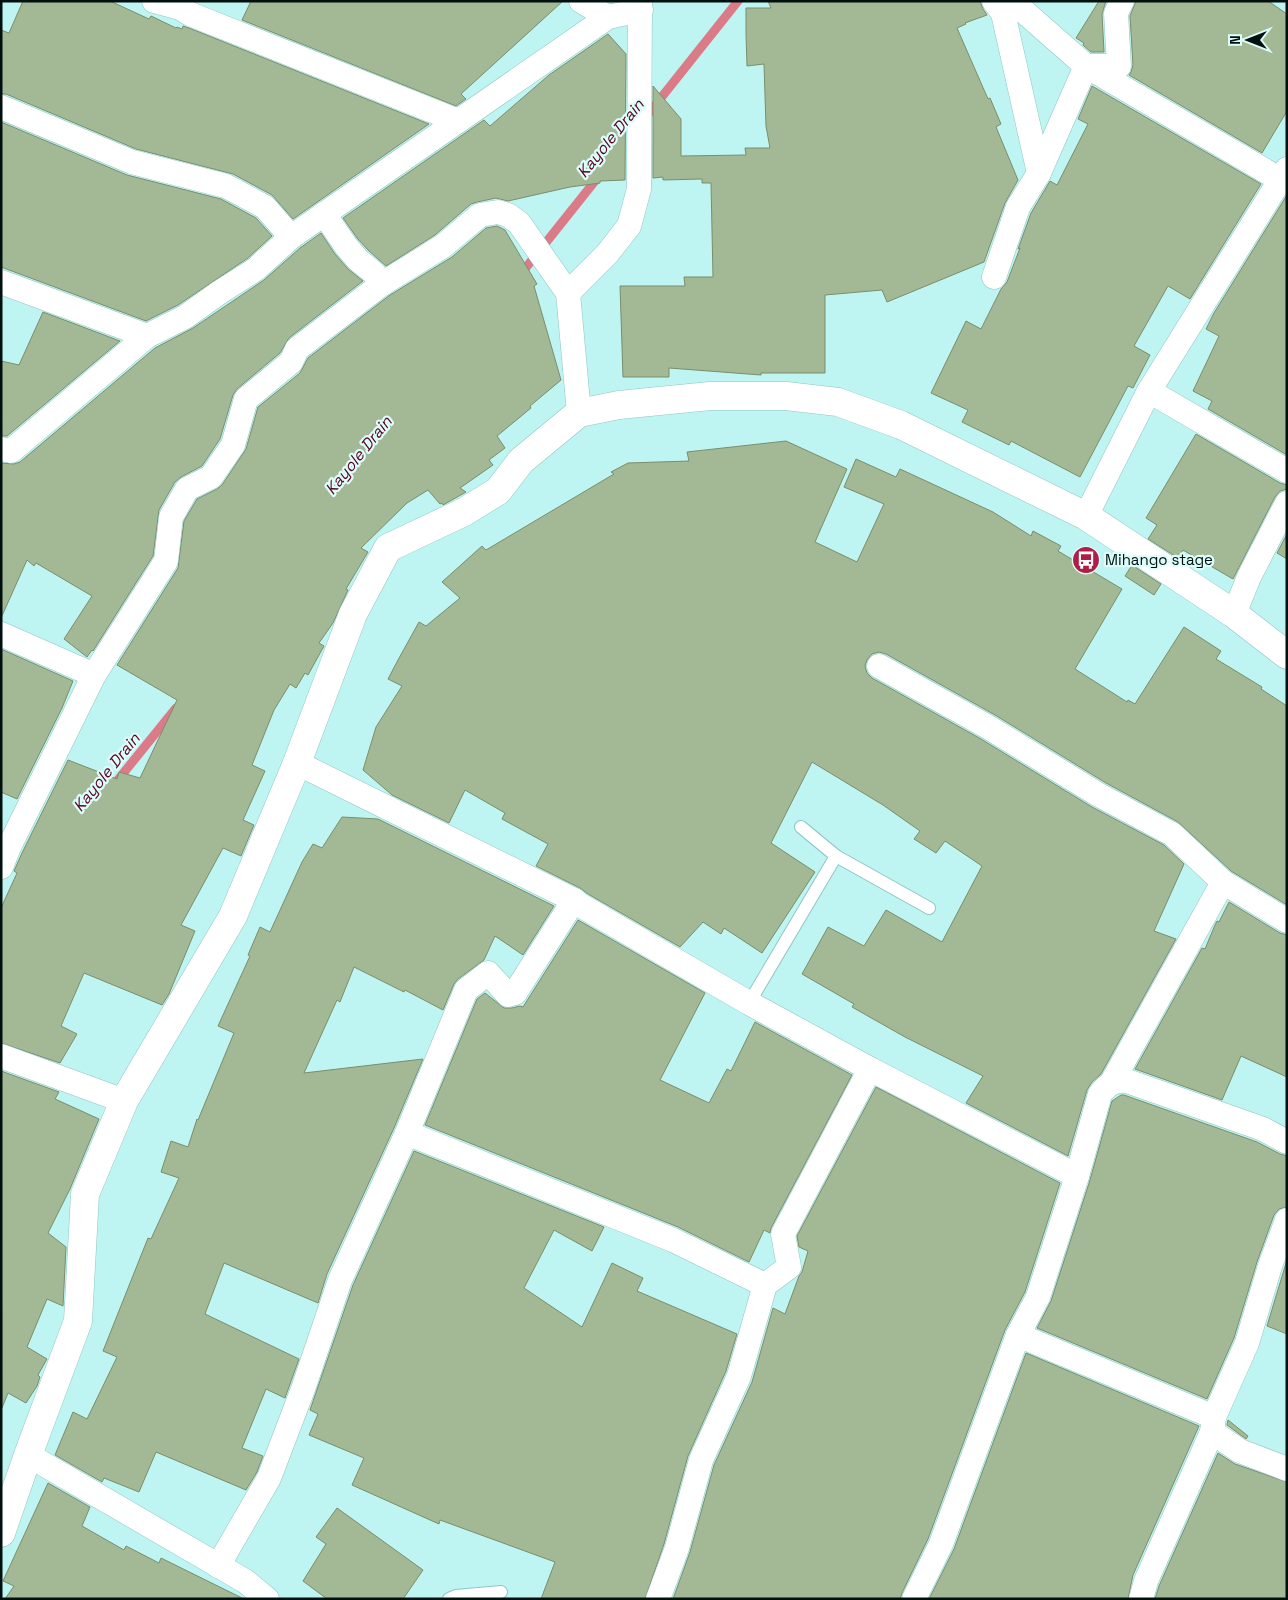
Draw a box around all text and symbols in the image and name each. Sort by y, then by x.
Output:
north arrow [1223,15,1273,65]
text: N [1226,35,1244,45]
water label: Kayole Drain [572,94,649,182]
water label: Kayole Drain [320,411,397,499]
bus stop icon: Mihango stage [1071,545,1101,575]
place label: Mihango stage [1105,550,1213,569]
water label: Kayole Drain [68,728,145,816]

